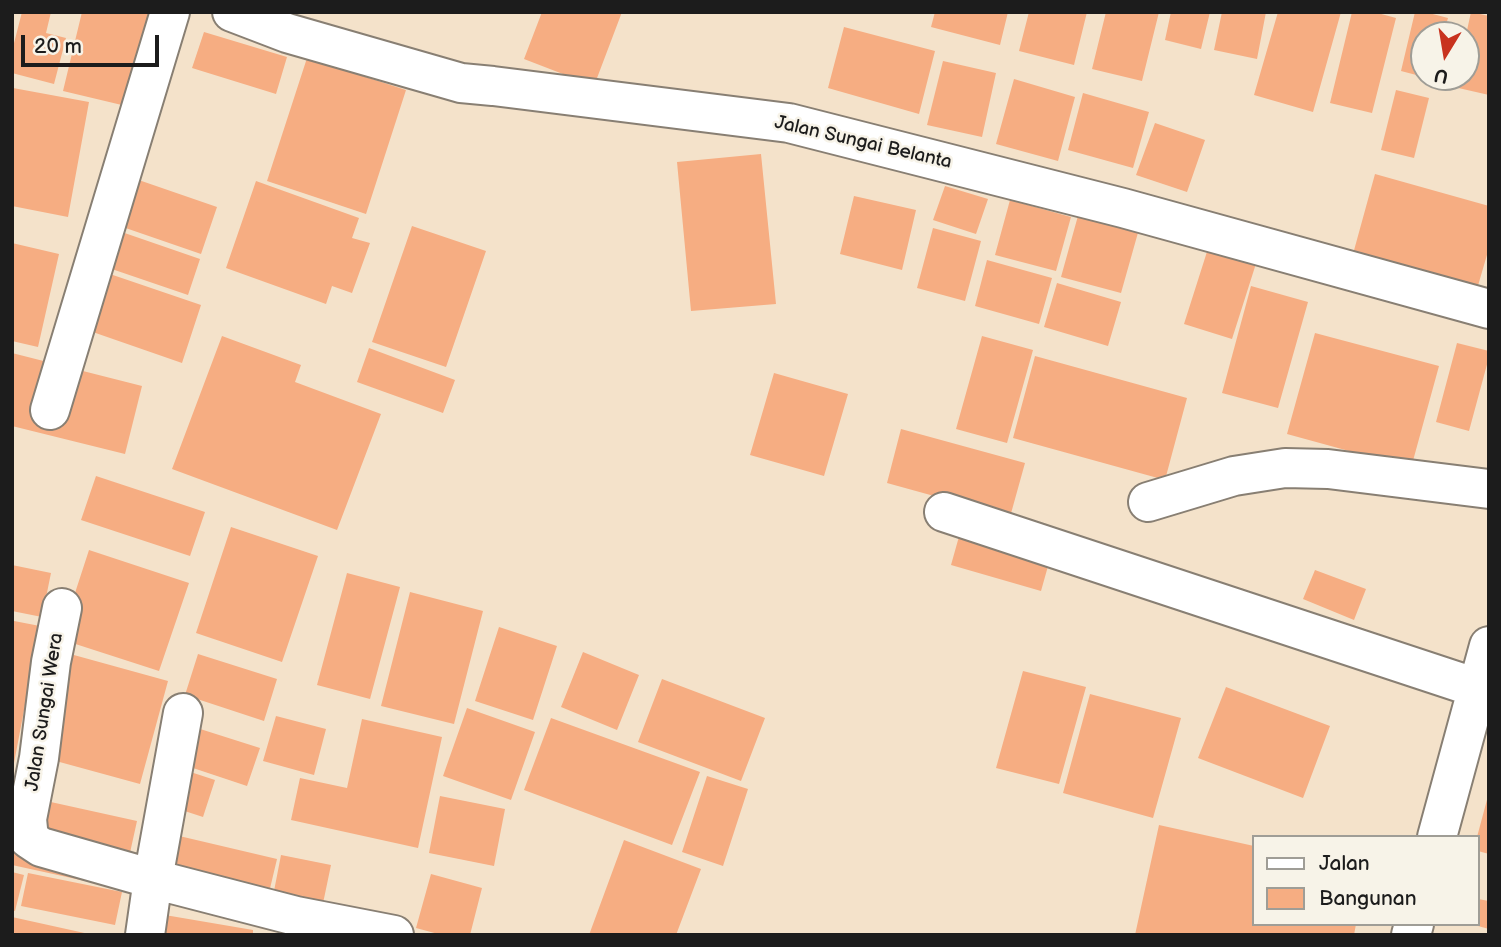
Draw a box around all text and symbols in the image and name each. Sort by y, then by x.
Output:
scale bar [24,21,163,65]
north arrow [1410,21,1480,91]
text: 20 m [34,34,82,59]
text: U [1432,63,1450,88]
street label: Jalan Sungai Belanta [772,112,954,174]
street label: Jalan Sungai Wera [21,631,69,793]
legend [1252,835,1480,926]
text: Jalan [1319,851,1370,876]
text: Bangunan [1319,886,1417,911]

